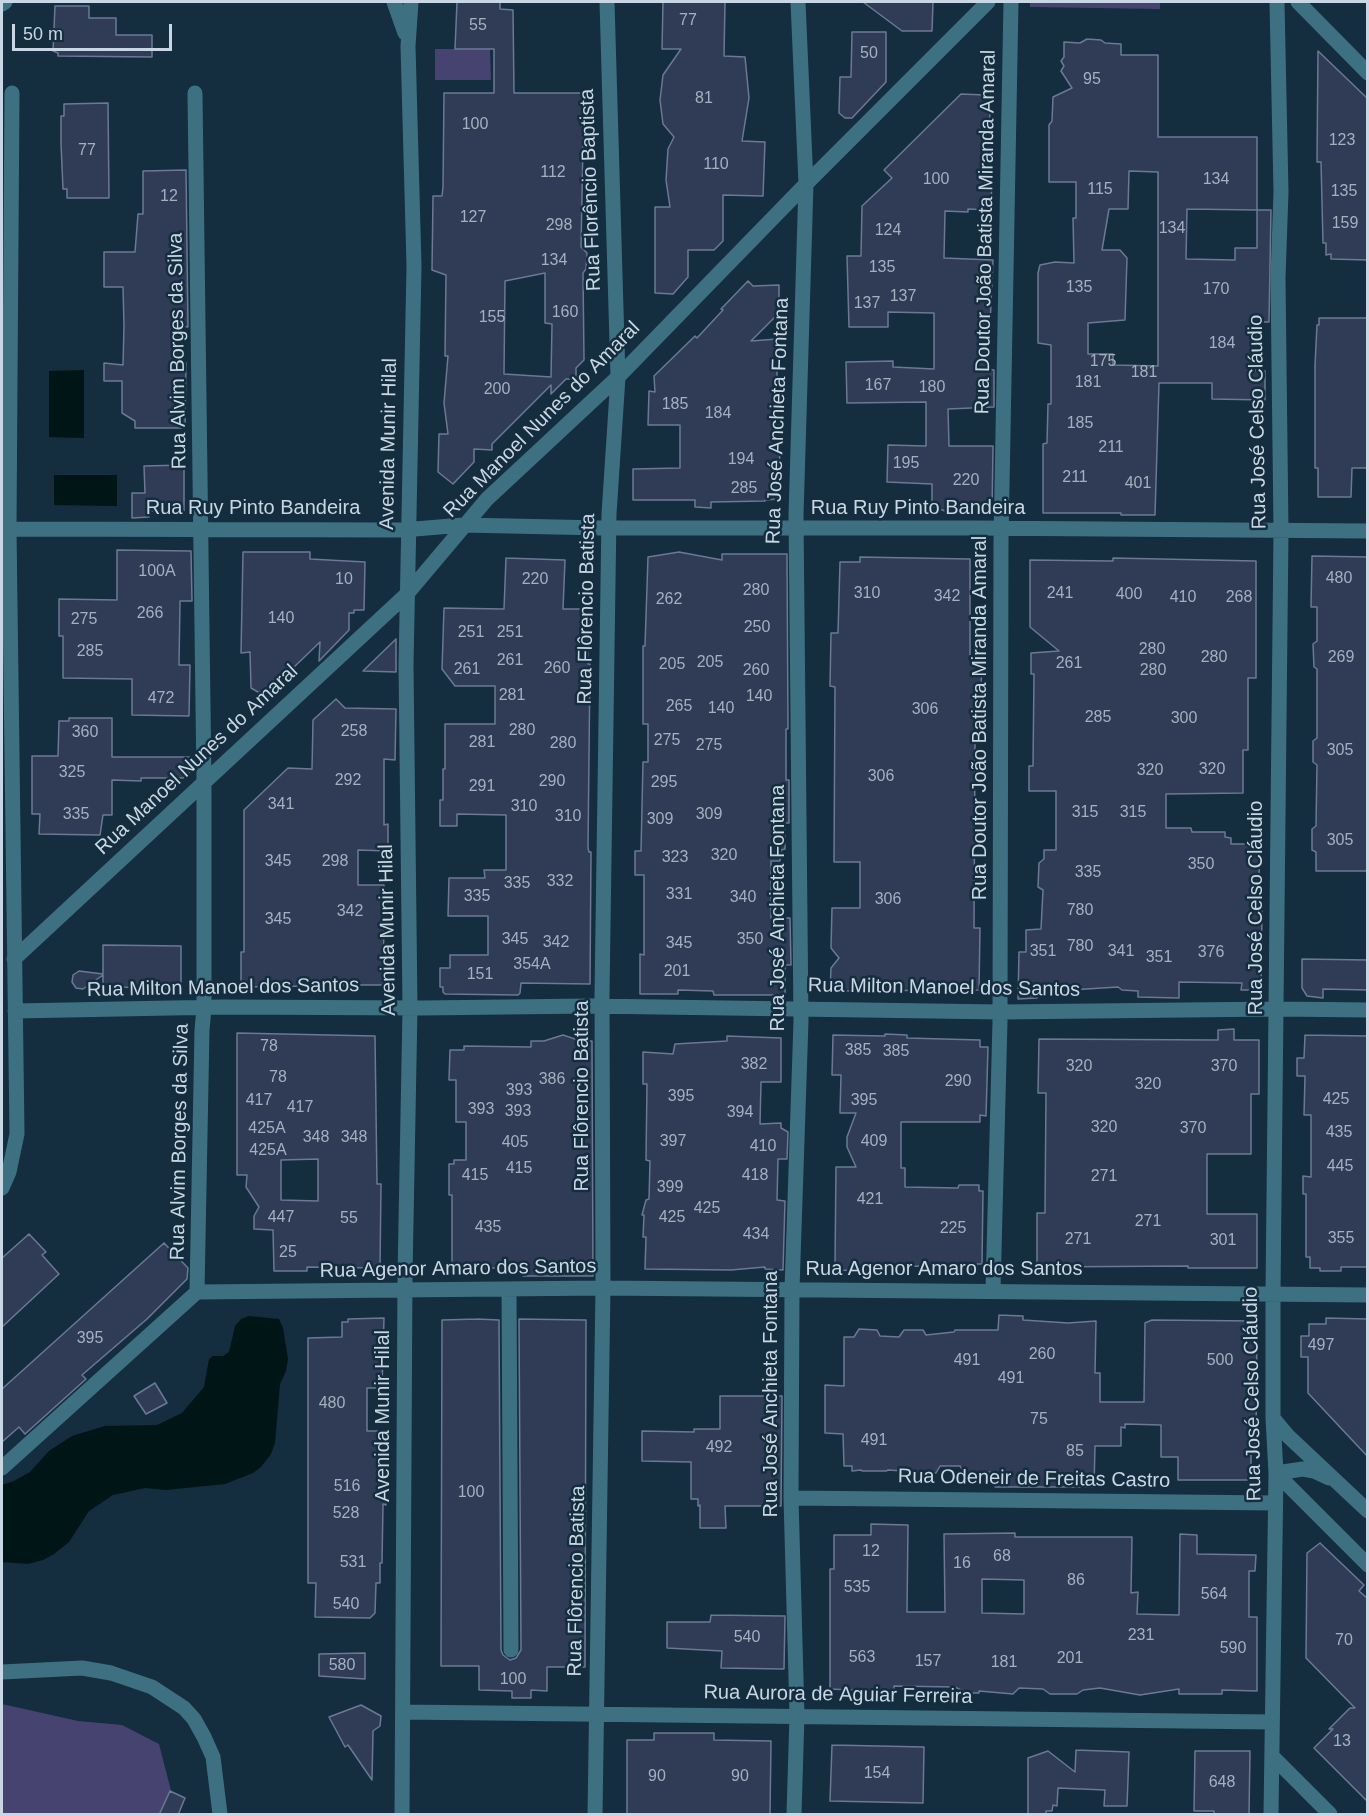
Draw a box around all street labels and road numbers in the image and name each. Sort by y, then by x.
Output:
street label: Rua Doutor João Batista Miranda Amaral [971,50,1001,414]
street label: Rua Florêncio Baptista [575,88,607,292]
street label: Rua Alvim Borges da Silva [164,232,192,470]
street label: Rua José Anchieta Fontana [762,297,794,545]
street label: Rua José Celso Cláudio [1244,315,1272,529]
street label: Rua Manoel Nunes do Amaral [439,317,645,523]
street label: Avenida Munir Hilal [376,358,402,530]
street label: Rua Ruy Pinto Bandeira [146,496,360,520]
street label: Rua Ruy Pinto Bandeira [811,496,1025,520]
street label: Rua Flôrencio Batista [573,513,601,705]
street label: Rua Doutor João Batista Miranda Amaral [968,536,992,900]
street label: Rua Manoel Nunes do Amaral [91,660,303,860]
street label: Rua José Anchieta Fontana [766,785,790,1031]
street label: Rua José Celso Cláudio [1244,801,1268,1015]
street label: Avenida Munir Hilal [375,844,401,1016]
street label: Rua Milton Manoel dos Santos [87,974,359,1002]
street label: Rua Milton Manoel dos Santos [808,974,1080,1002]
street label: Rua Flôrencio Batista [570,1000,594,1192]
street label: Rua Alvim Borges da Silva [166,1023,194,1261]
street label: Rua Agenor Amaro dos Santos [319,1255,597,1283]
street label: Rua Agenor Amaro dos Santos [806,1257,1082,1281]
street label: Rua José Anchieta Fontana [759,1271,783,1517]
street label: Rua José Celso Cláudio [1239,1287,1267,1501]
street label: Avenida Munir Hilal [371,1330,395,1502]
street label: Rua Odeneir de Freitas Castro [898,1465,1170,1493]
street label: Rua Flôrencio Batista [563,1485,591,1677]
street label: Rua Aurora de Aguiar Ferreira [703,1681,973,1709]

